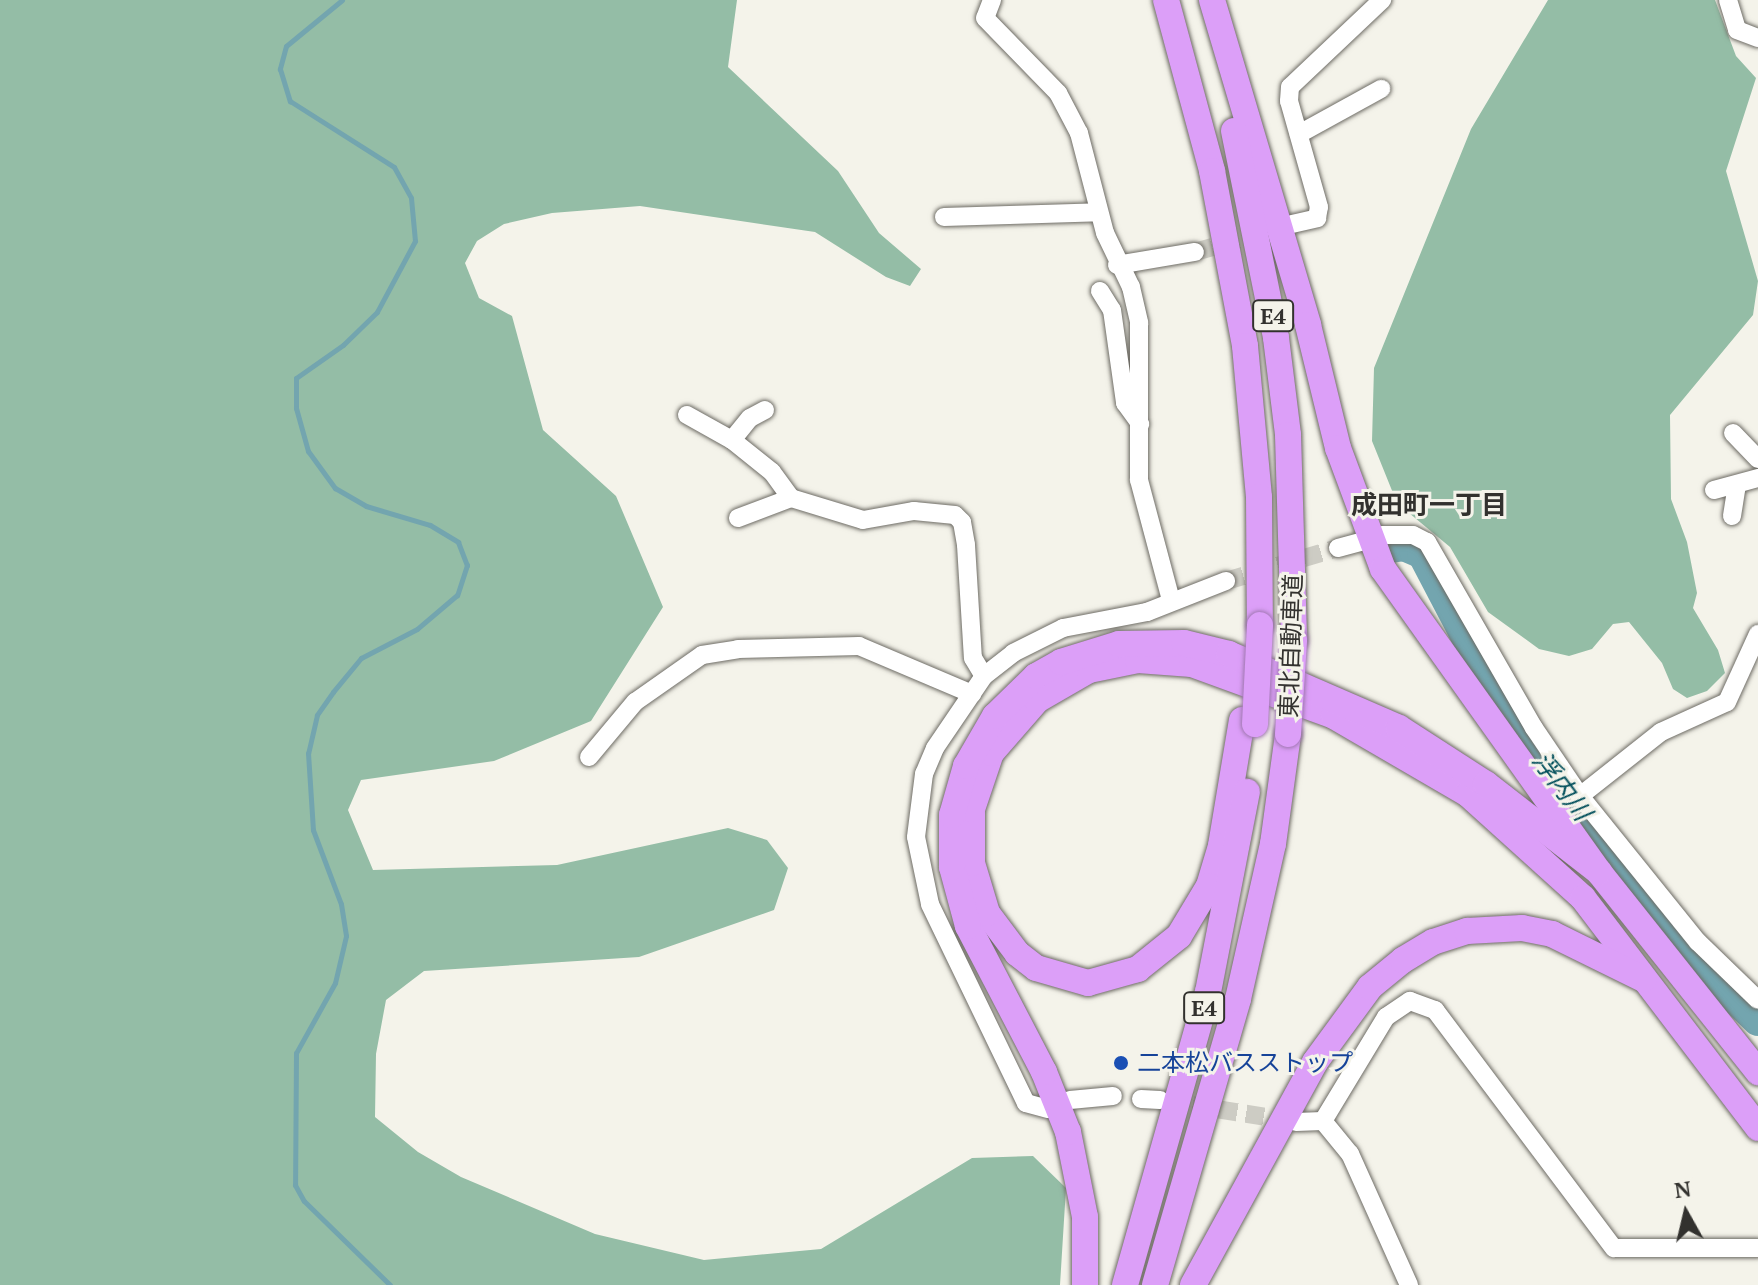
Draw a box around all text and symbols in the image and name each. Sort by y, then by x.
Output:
road number: E4 [1251,298,1295,334]
district label: 成田町一丁目 [1351,489,1507,521]
street label: 東北自動車道 [1274,574,1308,718]
water label: 浮内川 [1526,745,1598,827]
road number: E4 [1182,990,1226,1026]
place label: 二本松バスストップ [1137,1049,1353,1077]
marker: 二本松バスストップ [1112,1054,1130,1072]
north arrow [1646,1173,1726,1253]
text: N [1672,1173,1693,1204]

